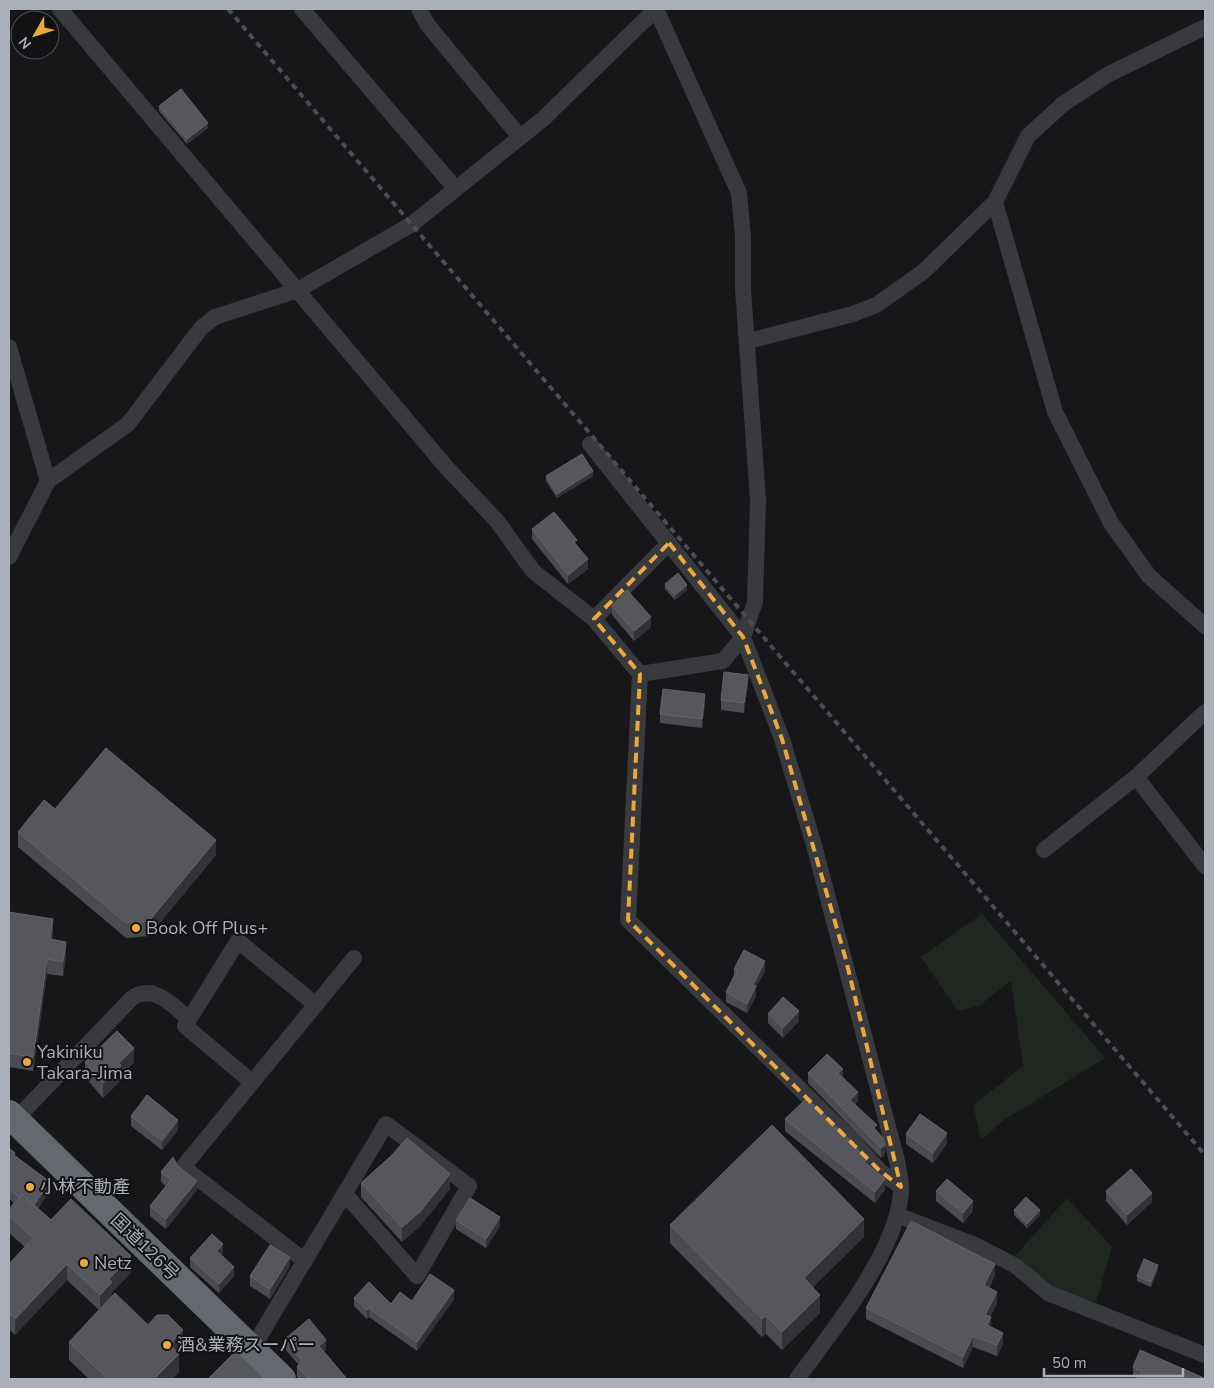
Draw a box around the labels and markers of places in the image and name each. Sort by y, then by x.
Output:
place label: Book Off Plus+ [146,916,268,940]
marker: Book Off Plus+ [130,922,142,934]
place label: Yakiniku Takara-Jima [36,1040,132,1085]
marker: Yakiniku Takara-Jima [21,1056,33,1068]
place label: 小林不動產 [40,1175,130,1199]
marker: 小林不動產 [24,1181,36,1193]
place label: Netz [94,1251,132,1275]
marker: Netz [78,1257,90,1269]
place label: 酒&業務スーパー [177,1333,315,1357]
marker: 酒&業務スーパー [161,1339,173,1351]

